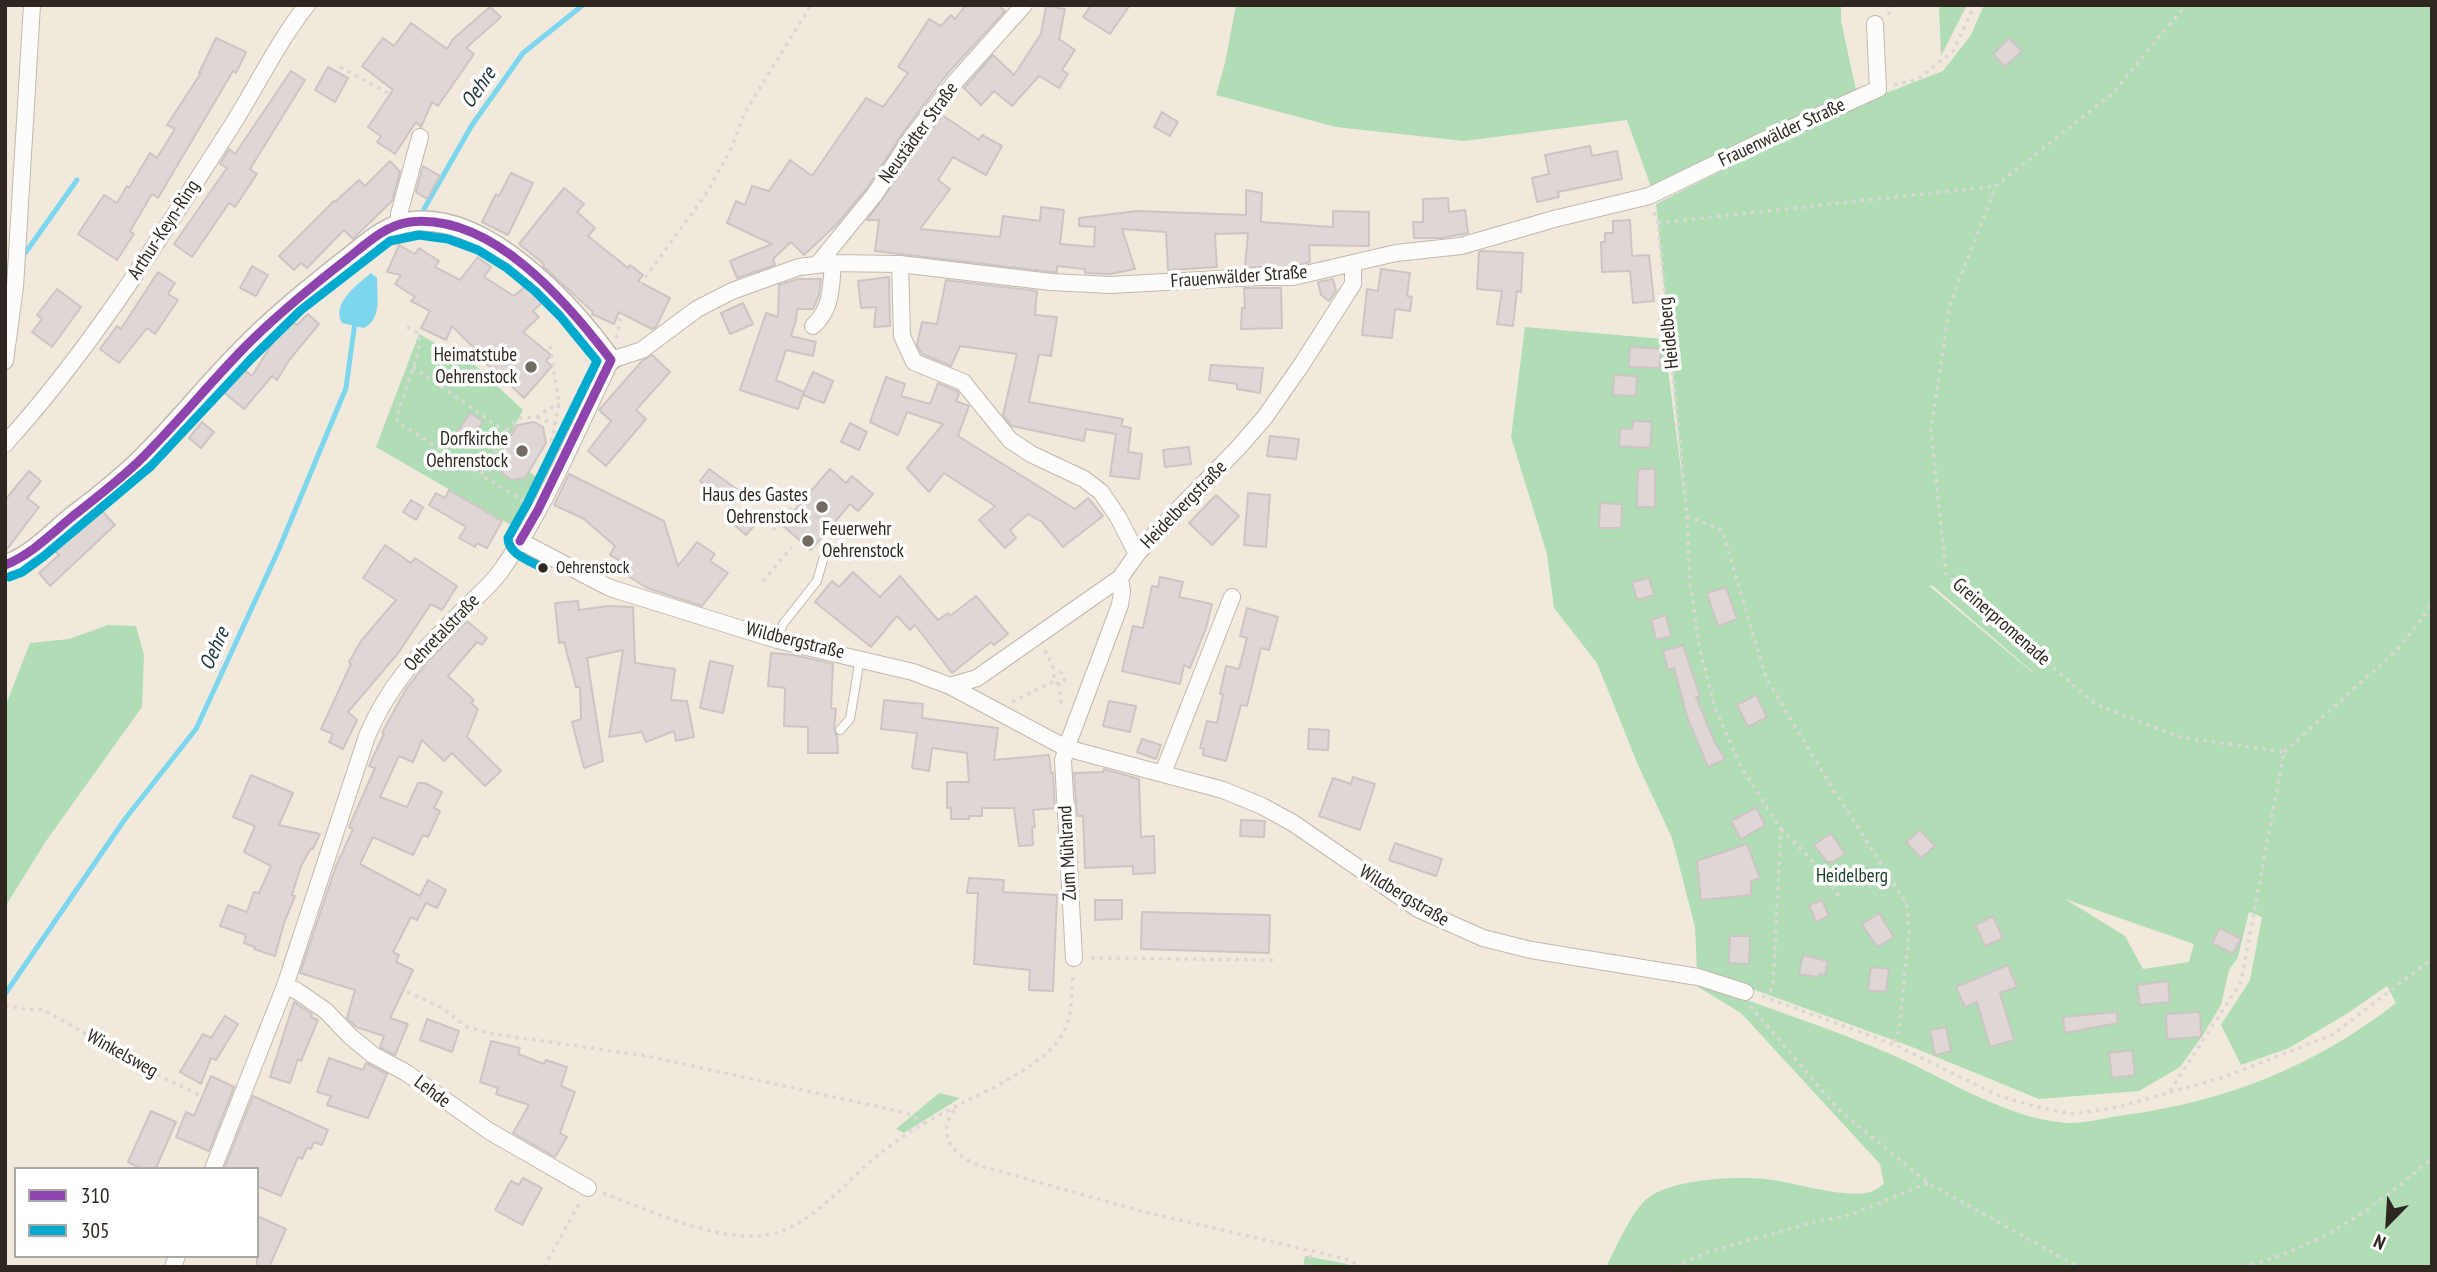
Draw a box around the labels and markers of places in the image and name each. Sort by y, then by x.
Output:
place label: Heimatstube Oehrenstock [434,345,517,389]
marker: Heimatstube Oehrenstock [523,359,539,375]
place label: Dorfkirche Oehrenstock [426,429,508,473]
marker: Dorfkirche Oehrenstock [514,443,530,459]
place label: Haus des Gastes Oehrenstock [702,485,808,529]
marker: Haus des Gastes Oehrenstock [814,499,830,515]
place label: Feuerwehr Oehrenstock [822,519,904,563]
marker: Feuerwehr Oehrenstock [800,533,816,549]
place label: Oehrenstock [556,558,629,578]
marker: Oehrenstock [536,561,550,575]

